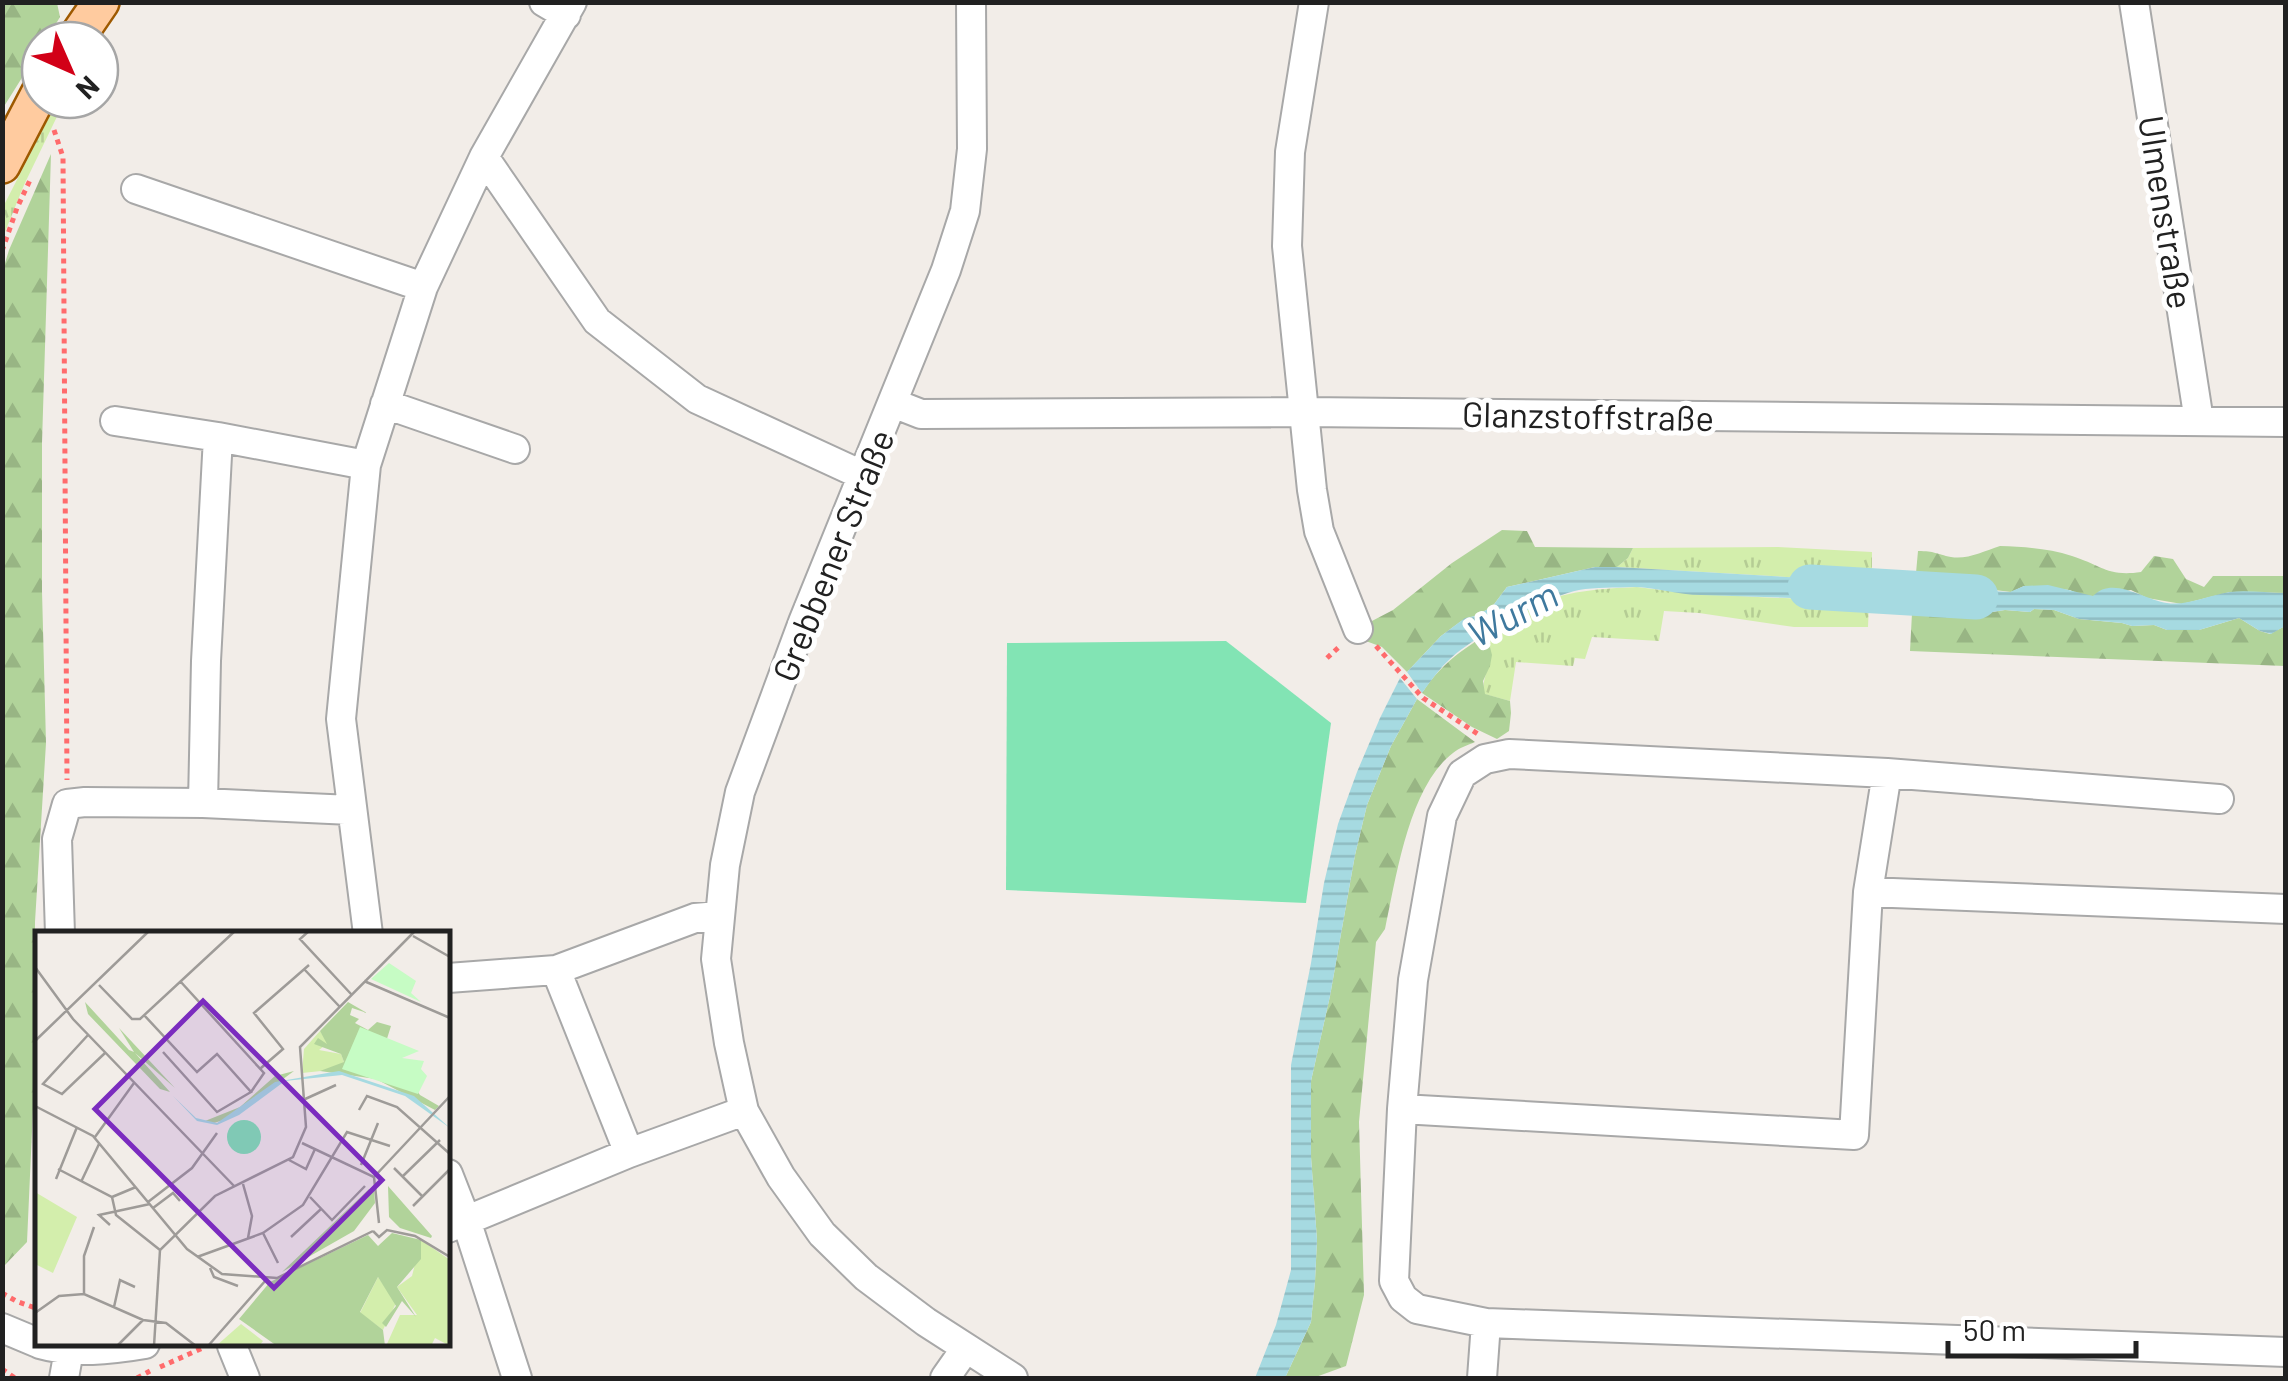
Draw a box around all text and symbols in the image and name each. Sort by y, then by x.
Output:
north arrow [20,20,120,120]
text: N [70,70,107,107]
street label: Ulmenstraße [2131,112,2203,312]
street label: Glanzstoffstraße [1462,392,1714,438]
street label: Grebbener Straße [762,423,902,687]
water label: Wurm [1459,570,1565,656]
inset map [35,931,450,1346]
scale bar [1948,1296,2136,1358]
text: 50 m [1963,1311,2026,1347]

